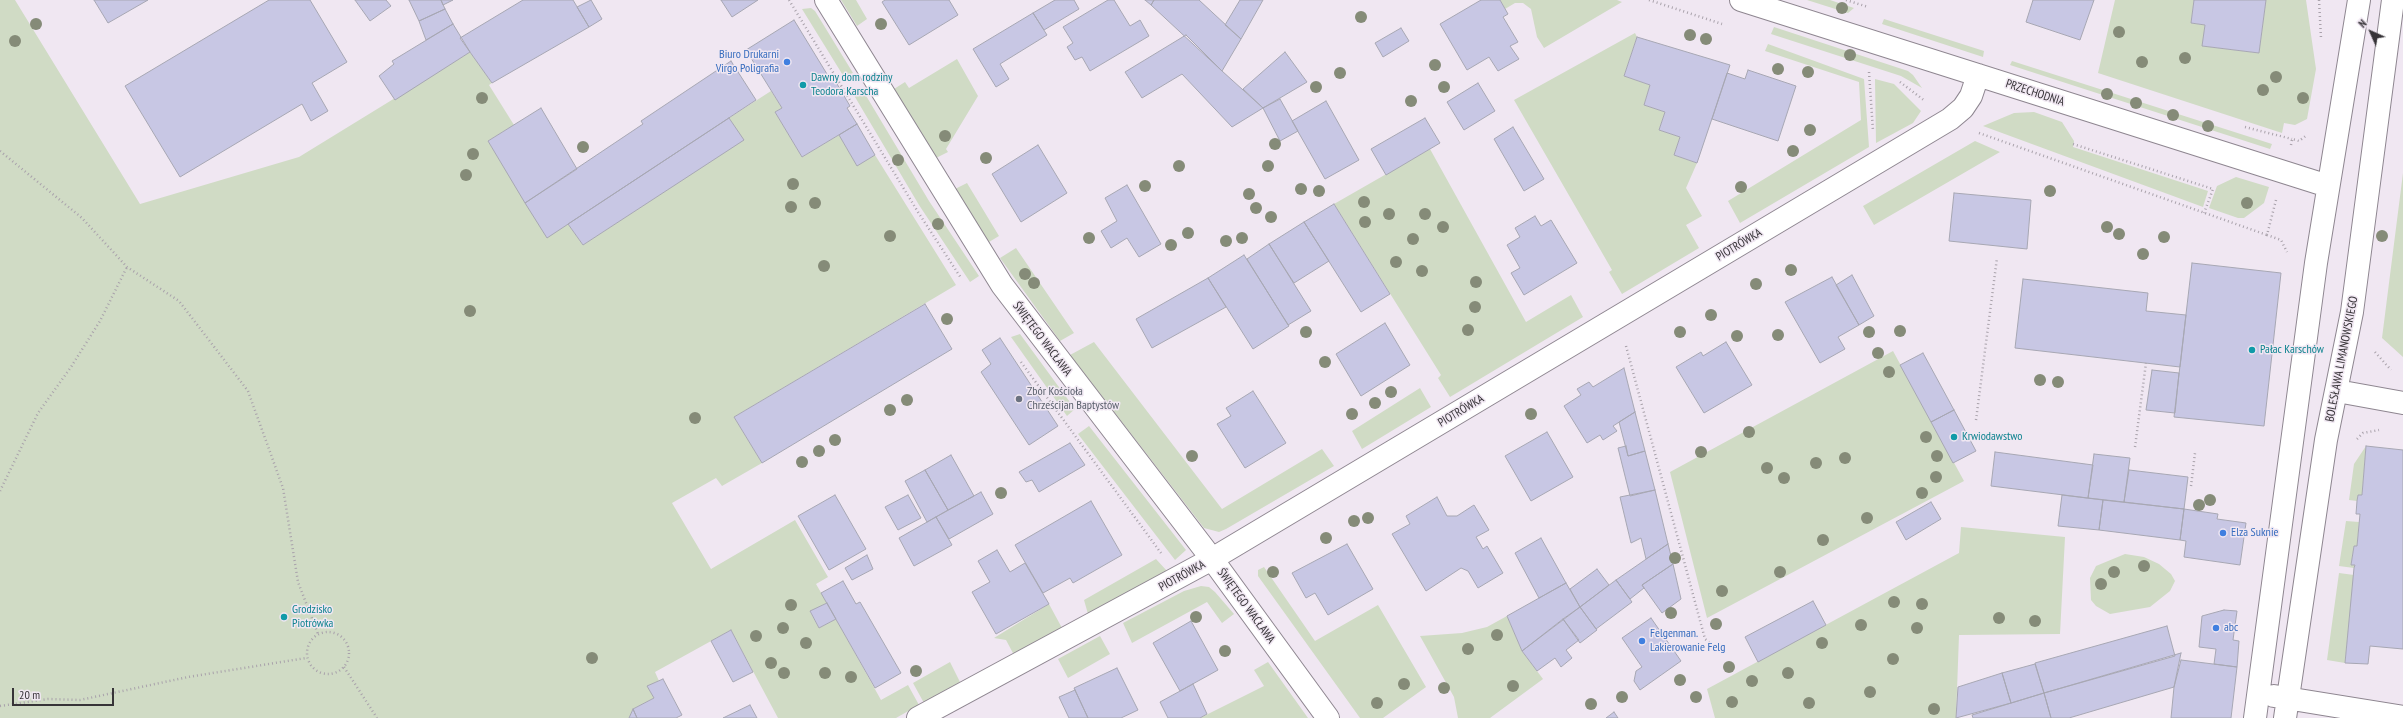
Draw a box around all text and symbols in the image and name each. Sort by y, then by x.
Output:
north arrow [2351,12,2391,52]
text: N [2355,16,2370,31]
place label: Biuro Drukarni Virgo Poligrafia [716,48,779,76]
marker: Biuro Drukarni Virgo Poligrafia [782,57,792,67]
place label: Dawny dom rodziny Teodora Karscha [811,71,893,99]
street label: PRZECHODNIA [2004,77,2066,109]
marker: Dawny dom rodziny Teodora Karscha [798,80,808,90]
street label: PIOTRÓWKA [1713,226,1765,264]
street label: BOLESŁAWA LIMANOWSKIEGO [2323,295,2361,423]
street label: ŚWIĘTEGO WACŁAWA [1009,299,1075,379]
place label: Pałac Karschów [2260,343,2324,357]
marker: Pałac Karschów [2247,345,2257,355]
place label: Zbór Kościoła Chrześcijan Baptystów [1027,385,1119,413]
street label: PIOTRÓWKA [1435,392,1487,430]
marker: Zbór Kościoła Chrześcijan Baptystów [1014,394,1024,404]
place label: Krwiodawstwo [1962,430,2022,444]
marker: Krwiodawstwo [1949,432,1959,442]
place label: Elza Suknie [2231,526,2278,540]
marker: Elza Suknie [2218,528,2228,538]
street label: PIOTRÓWKA [1156,557,1208,595]
street label: ŚWIĘTEGO WACŁAWA [1214,566,1278,646]
place label: Grodzisko Piotrówka [292,603,333,631]
marker: Grodzisko Piotrówka [279,612,289,622]
place label: abc [2224,621,2238,635]
marker: abc [2211,623,2221,633]
place label: Felgenman. Lakierowanie Felg [1650,627,1725,655]
marker: Felgenman. Lakierowanie Felg [1637,636,1647,646]
scale bar [14,680,116,706]
text: 20 m [19,687,40,702]

